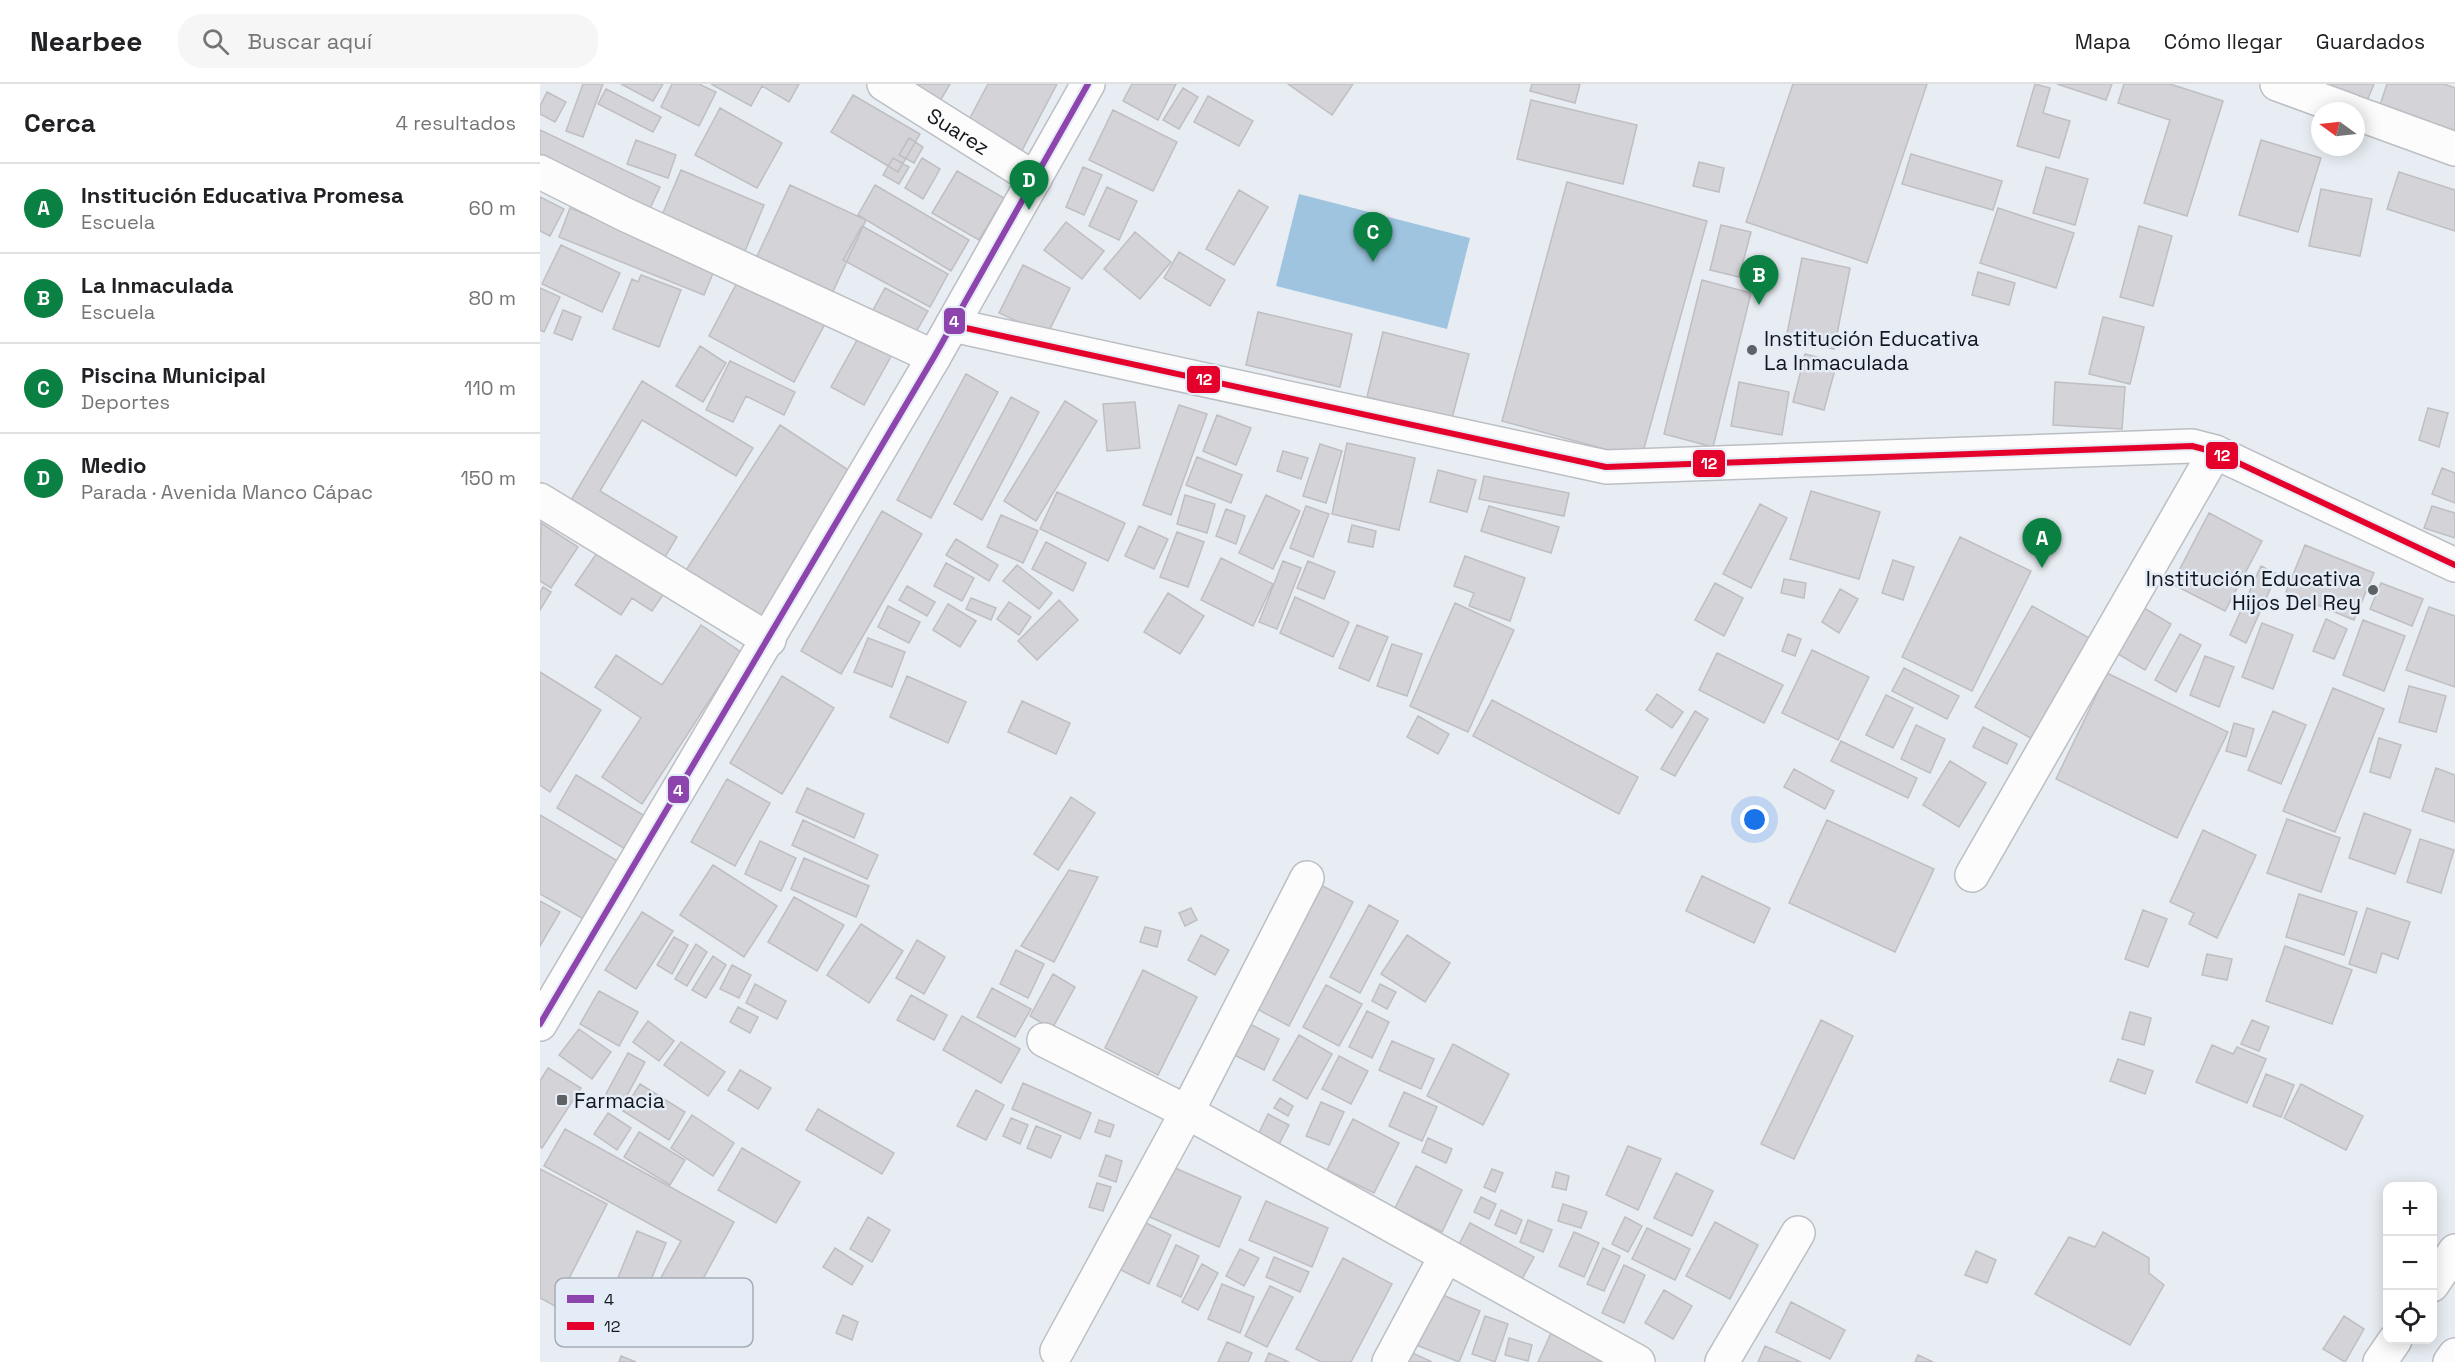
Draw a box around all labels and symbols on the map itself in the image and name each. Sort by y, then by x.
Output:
street label: Suarez [922,101,995,160]
north arrow [2311,102,2365,156]
pin: D [1010,160,1048,210]
pin: C [1354,212,1392,262]
pin: B [1740,256,1778,305]
line badge: 4 [943,307,966,335]
text: 4 [949,311,959,332]
place label: Institución Educativa La Inmaculada [1764,325,1979,376]
marker: Institución Educativa La Inmaculada [1745,343,1759,357]
line badge: 12 [1186,365,1221,394]
text: 12 [1196,369,1212,390]
line badge: 12 [2205,441,2239,470]
text: 12 [2214,445,2230,466]
line badge: 12 [1692,449,1726,478]
text: 12 [1701,453,1717,474]
pin: A [2022,518,2062,568]
place label: Institución Educativa Hijos Del Rey [2146,565,2361,616]
marker: Institución Educativa Hijos Del Rey [2366,583,2380,597]
line badge: 4 [667,775,690,804]
text: 4 [673,780,683,801]
your location [1740,805,1769,834]
place label: Farmacia [574,1087,665,1114]
marker: Farmacia [555,1093,569,1107]
legend [555,1278,753,1347]
text: 4 [604,1289,614,1310]
text: 12 [604,1316,620,1337]

